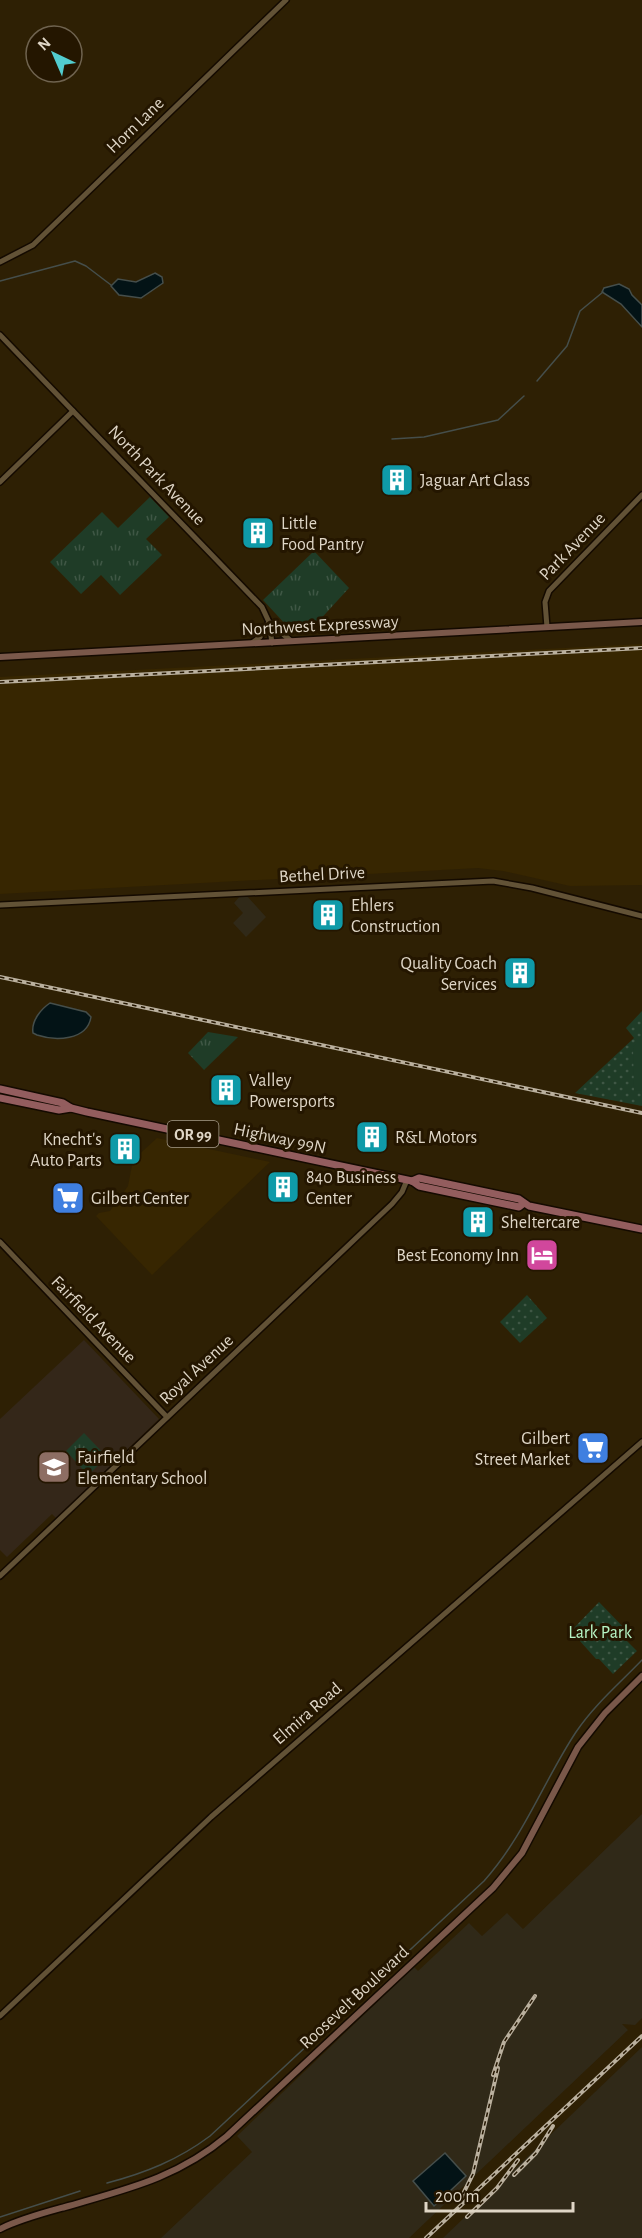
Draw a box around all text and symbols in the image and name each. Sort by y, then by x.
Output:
north arrow [24,24,84,84]
text: N [35,34,54,54]
street label: Horn Lane [104,94,168,157]
street label: North Park Avenue [104,422,208,529]
building icon: Jaguar Art Glass [379,462,415,498]
place label: Jaguar Art Glass [420,472,530,490]
street label: Park Avenue [536,509,609,584]
building icon: Little Food Pantry [240,515,276,551]
place label: Little Food Pantry [281,515,364,554]
street label: Northwest Expressway [241,613,399,639]
street label: Bethel Drive [279,864,365,886]
building icon: Ehlers Construction [310,897,346,933]
place label: Ehlers Construction [351,897,440,936]
place label: Quality Coach Services [400,955,497,994]
building icon: Quality Coach Services [502,955,538,991]
building icon: Valley Powersports [208,1072,244,1108]
place label: Valley Powersports [249,1072,335,1111]
building icon: R&L Motors [354,1119,390,1155]
street label: Highway 99N [232,1120,328,1158]
road number: OR 99 [168,1121,218,1147]
place label: R&L Motors [395,1129,477,1147]
place label: Knecht's Auto Parts [30,1131,102,1170]
building icon: Knecht's Auto Parts [107,1131,143,1167]
building icon: 840 Business Center [265,1169,301,1205]
place label: 840 Business Center [306,1169,396,1208]
supermarket icon: Gilbert Center [50,1180,86,1216]
place label: Gilbert Center [91,1190,189,1208]
building icon: Sheltercare [460,1204,496,1240]
place label: Sheltercare [501,1214,580,1232]
hotel icon: Best Economy Inn [524,1237,560,1273]
place label: Best Economy Inn [396,1247,519,1265]
street label: Fairfield Avenue [47,1273,139,1367]
street label: Royal Avenue [156,1331,237,1408]
place label: Gilbert Street Market [475,1430,570,1469]
supermarket icon: Gilbert Street Market [575,1430,611,1466]
school or university icon: Fairfield Elementary School [36,1449,72,1485]
place label: Fairfield Elementary School [77,1449,208,1488]
park label: Lark Park [568,1624,633,1642]
street label: Elmira Road [270,1679,345,1748]
street label: Roosevelt Boulevard [297,1943,413,2053]
scale bar [426,2175,573,2213]
text: 200 m [435,2188,480,2206]

